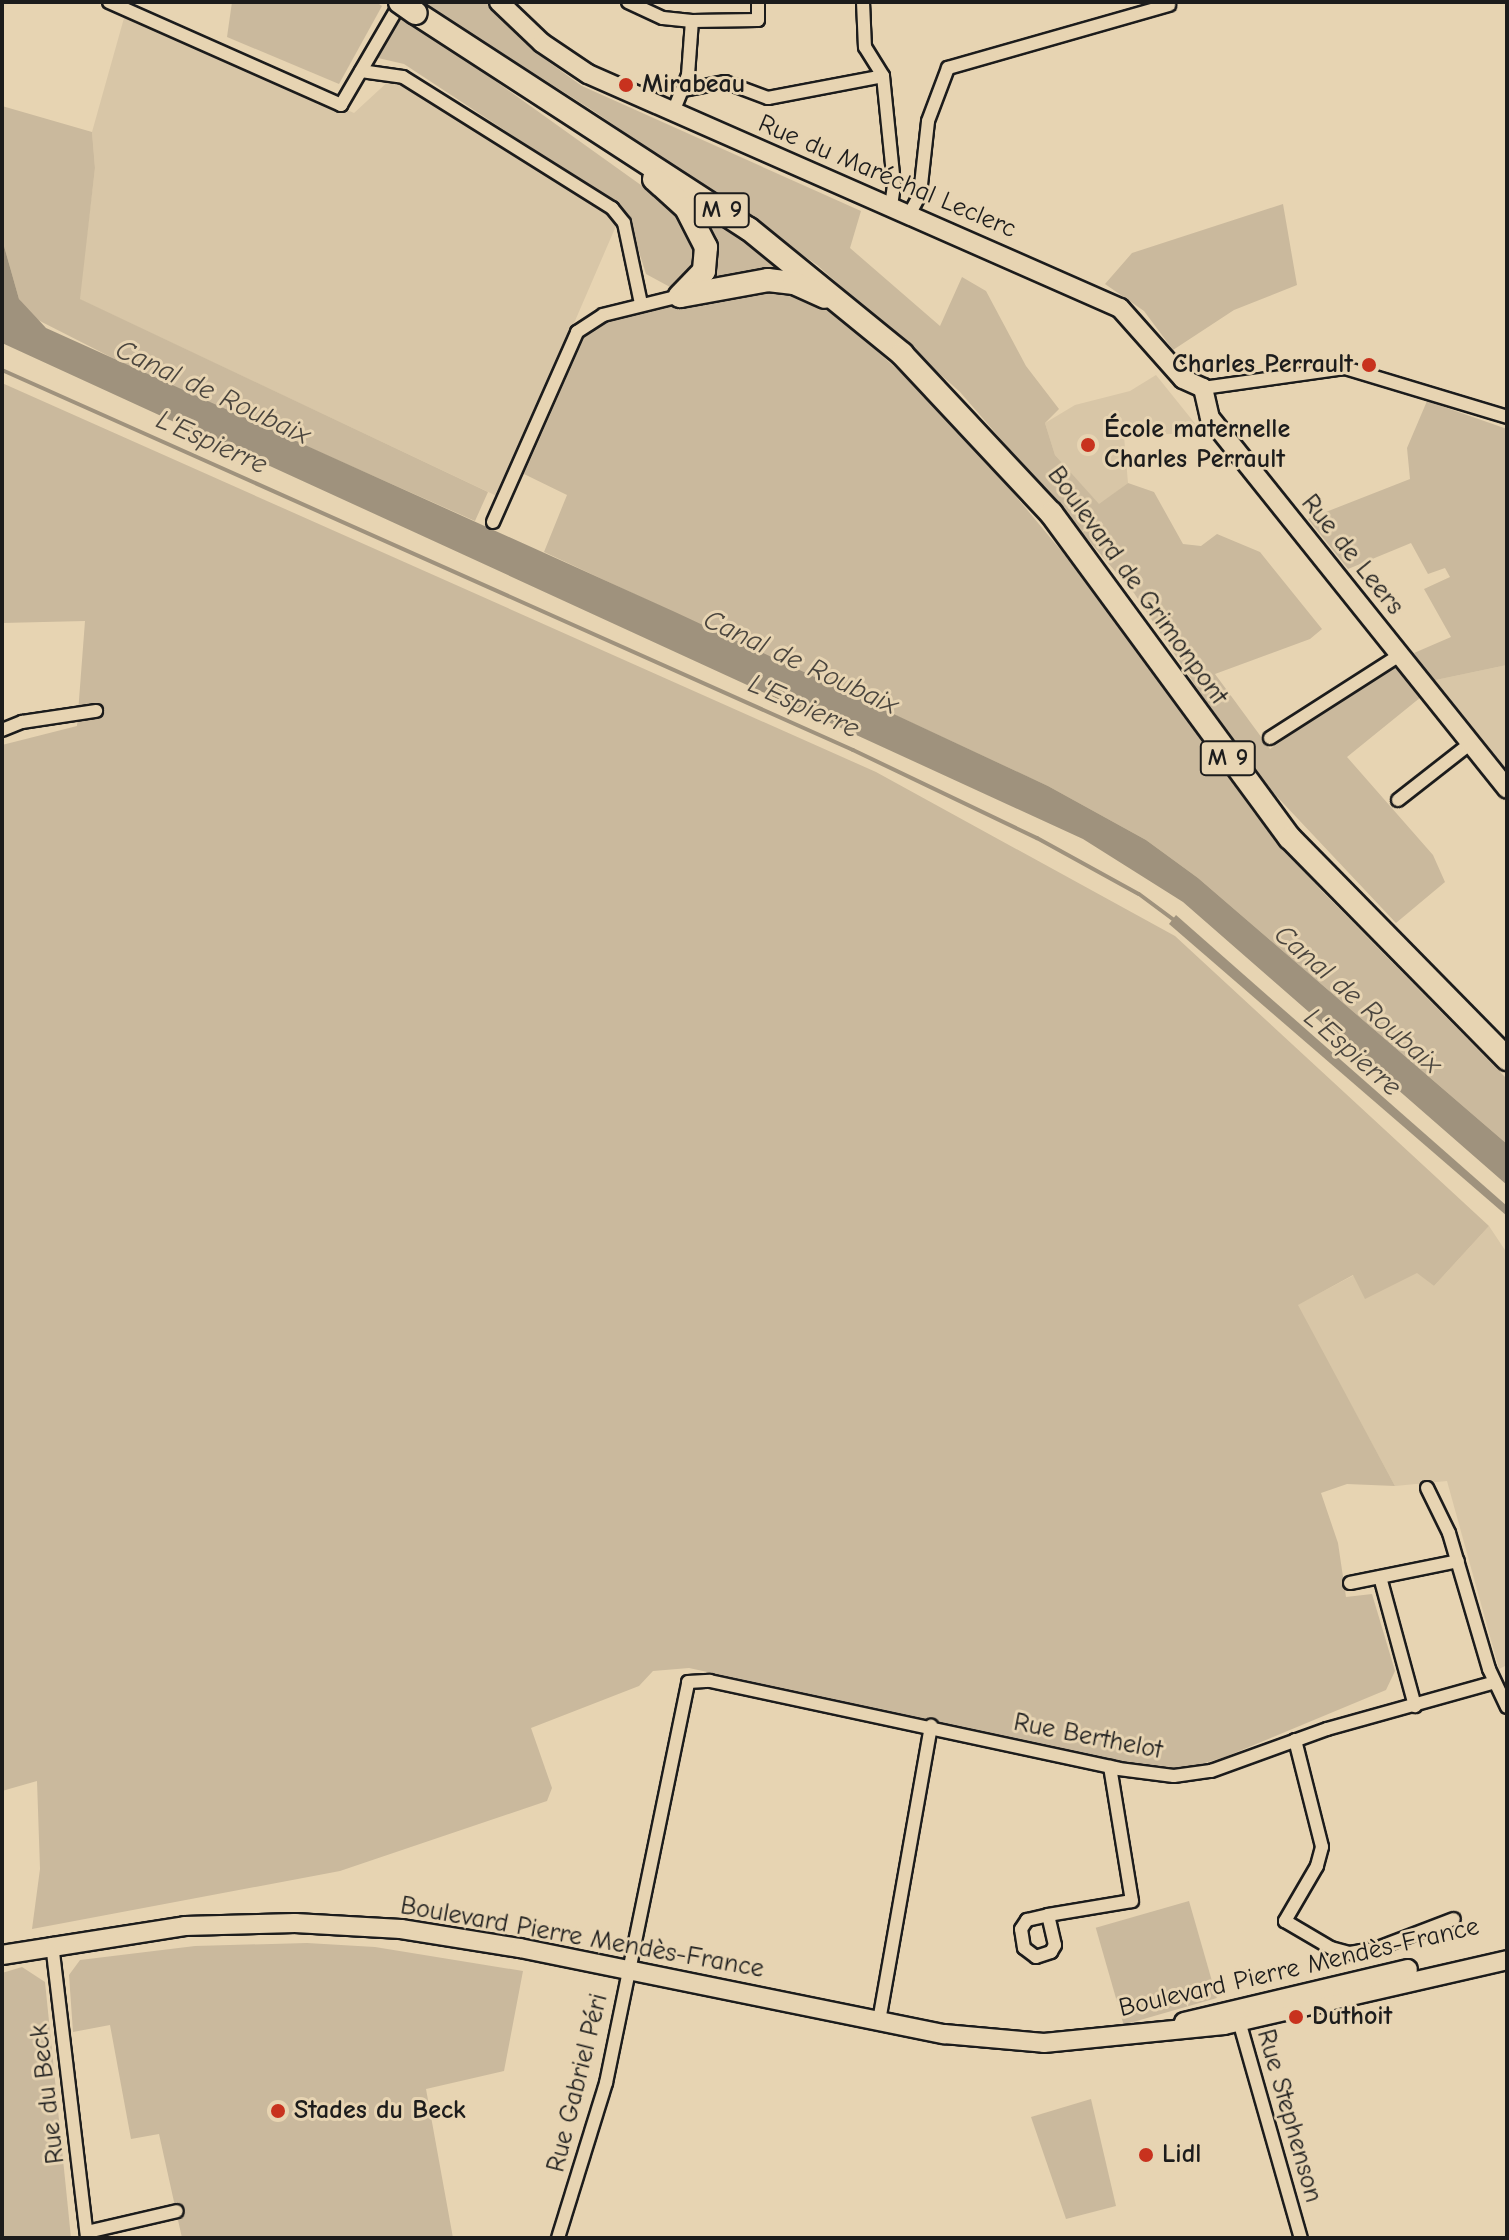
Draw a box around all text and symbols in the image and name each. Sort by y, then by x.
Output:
place label: Mirabeau [642,69,745,101]
marker: Mirabeau [617,76,635,94]
street label: Rue du Maréchal Leclerc [753,108,1021,246]
road number: M 9 [692,190,752,230]
water label: Canal de Roubaix [111,332,315,452]
place label: Charles Perrault [1172,349,1353,381]
marker: Charles Perrault [1360,356,1378,374]
water label: L'Espierre [151,403,273,481]
place label: École maternelle Charles Perrault [1104,414,1290,476]
marker: École maternelle Charles Perrault [1079,436,1097,454]
street label: Boulevard de Grimonpont [1040,461,1234,711]
street label: Rue de Leers [1294,489,1410,621]
water label: Canal de Roubaix [699,602,903,722]
water label: L'Espierre [743,667,865,745]
road number: M 9 [1198,738,1258,778]
water label: Canal de Roubaix [1268,917,1448,1081]
water label: L'Espierre [1297,1001,1409,1103]
street label: Rue Berthelot [1011,1707,1165,1767]
street label: Boulevard Pierre Mendès-France [398,1891,766,1985]
street label: Boulevard Pierre Mendès-France [1116,1911,1482,2025]
street label: Rue Gabriel Péri [541,1991,615,2175]
place label: Duthoit [1312,2001,1392,2033]
marker: Duthoit [1287,2008,1305,2026]
street label: Rue du Beck [24,2022,72,2166]
street label: Rue Stephenson [1249,2026,1329,2206]
place label: Stades du Beck [294,2095,466,2127]
marker: Stades du Beck [269,2102,287,2120]
place label: Lidl [1162,2139,1201,2171]
marker: Lidl [1137,2146,1155,2164]

